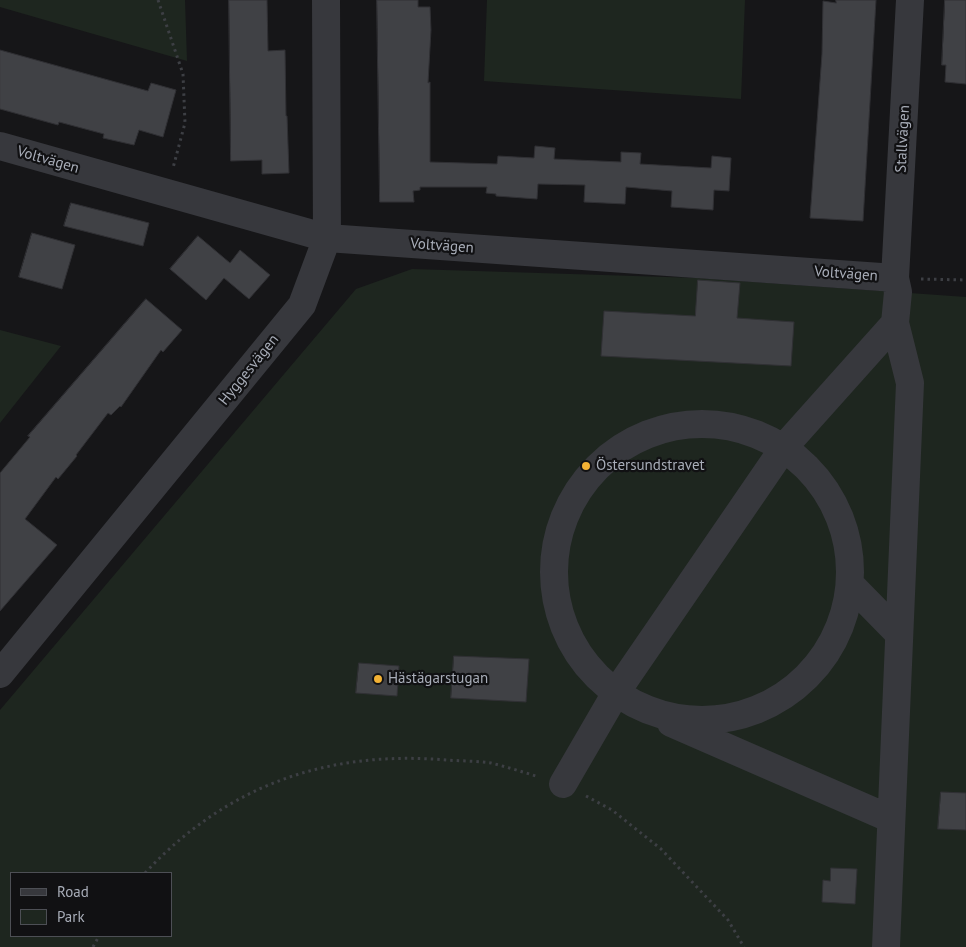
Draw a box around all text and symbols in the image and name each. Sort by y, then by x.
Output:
street label: Stallvägen [892,105,914,173]
street label: Voltvägen [15,143,81,177]
street label: Voltvägen [410,235,474,257]
street label: Voltvägen [814,263,878,285]
street label: Hyggesvägen [215,331,283,409]
place label: Östersundstravet [596,457,705,475]
marker: Östersundstravet [580,460,592,472]
place label: Hästägarstugan [388,670,488,688]
marker: Hästägarstugan [372,673,384,685]
legend [10,872,172,937]
text: Road [57,882,89,901]
text: Park [57,907,85,926]

